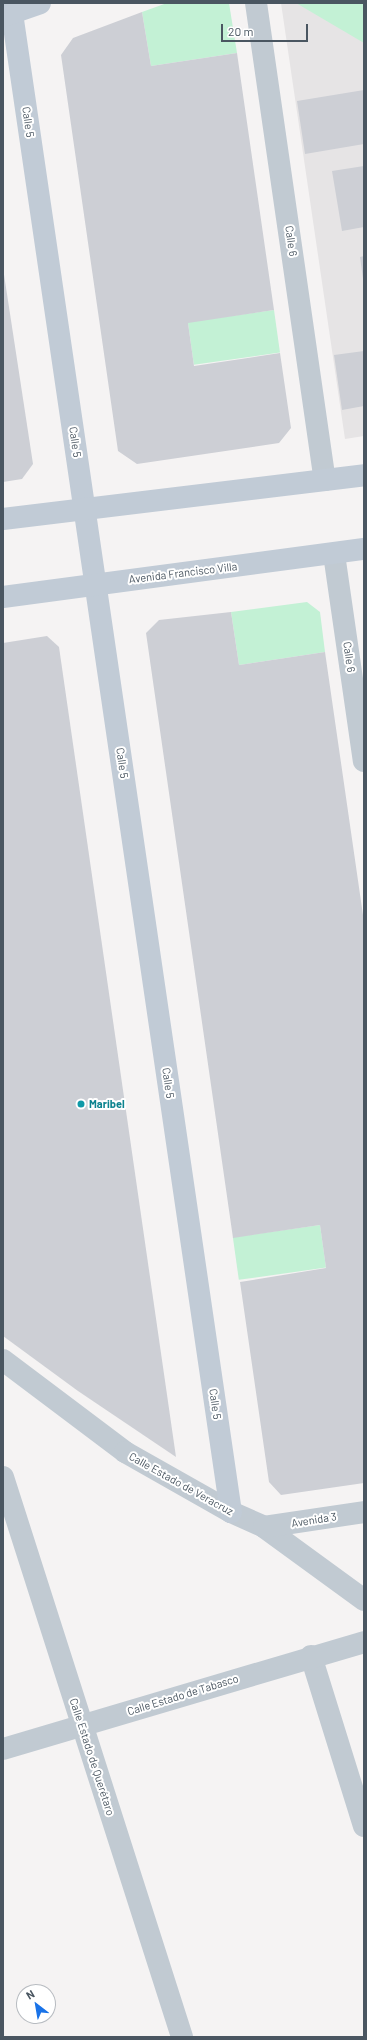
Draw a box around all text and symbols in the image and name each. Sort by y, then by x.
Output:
scale bar [223,16,310,42]
text: 20 m [228,24,254,38]
street label: Calle 5 [19,106,37,138]
street label: Calle 6 [282,225,300,257]
street label: Calle 5 [66,426,84,458]
street label: Avenida Francisco Villa [128,560,238,586]
street label: Calle 6 [340,641,358,673]
street label: Calle 5 [113,747,131,779]
street label: Calle 5 [159,1067,177,1099]
place label: Maribel [89,1097,125,1111]
marker: Maribel [76,1099,86,1109]
street label: Calle 5 [206,1388,224,1420]
street label: Calle Estado de Veracruz [127,1450,235,1518]
street label: Avenida 3 [290,1510,338,1530]
street label: Calle Estado de Tabasco [126,1672,240,1718]
street label: Calle Estado de Querétaro [67,1697,117,1817]
north arrow [16,1984,56,2024]
text: N [24,1987,37,2002]

